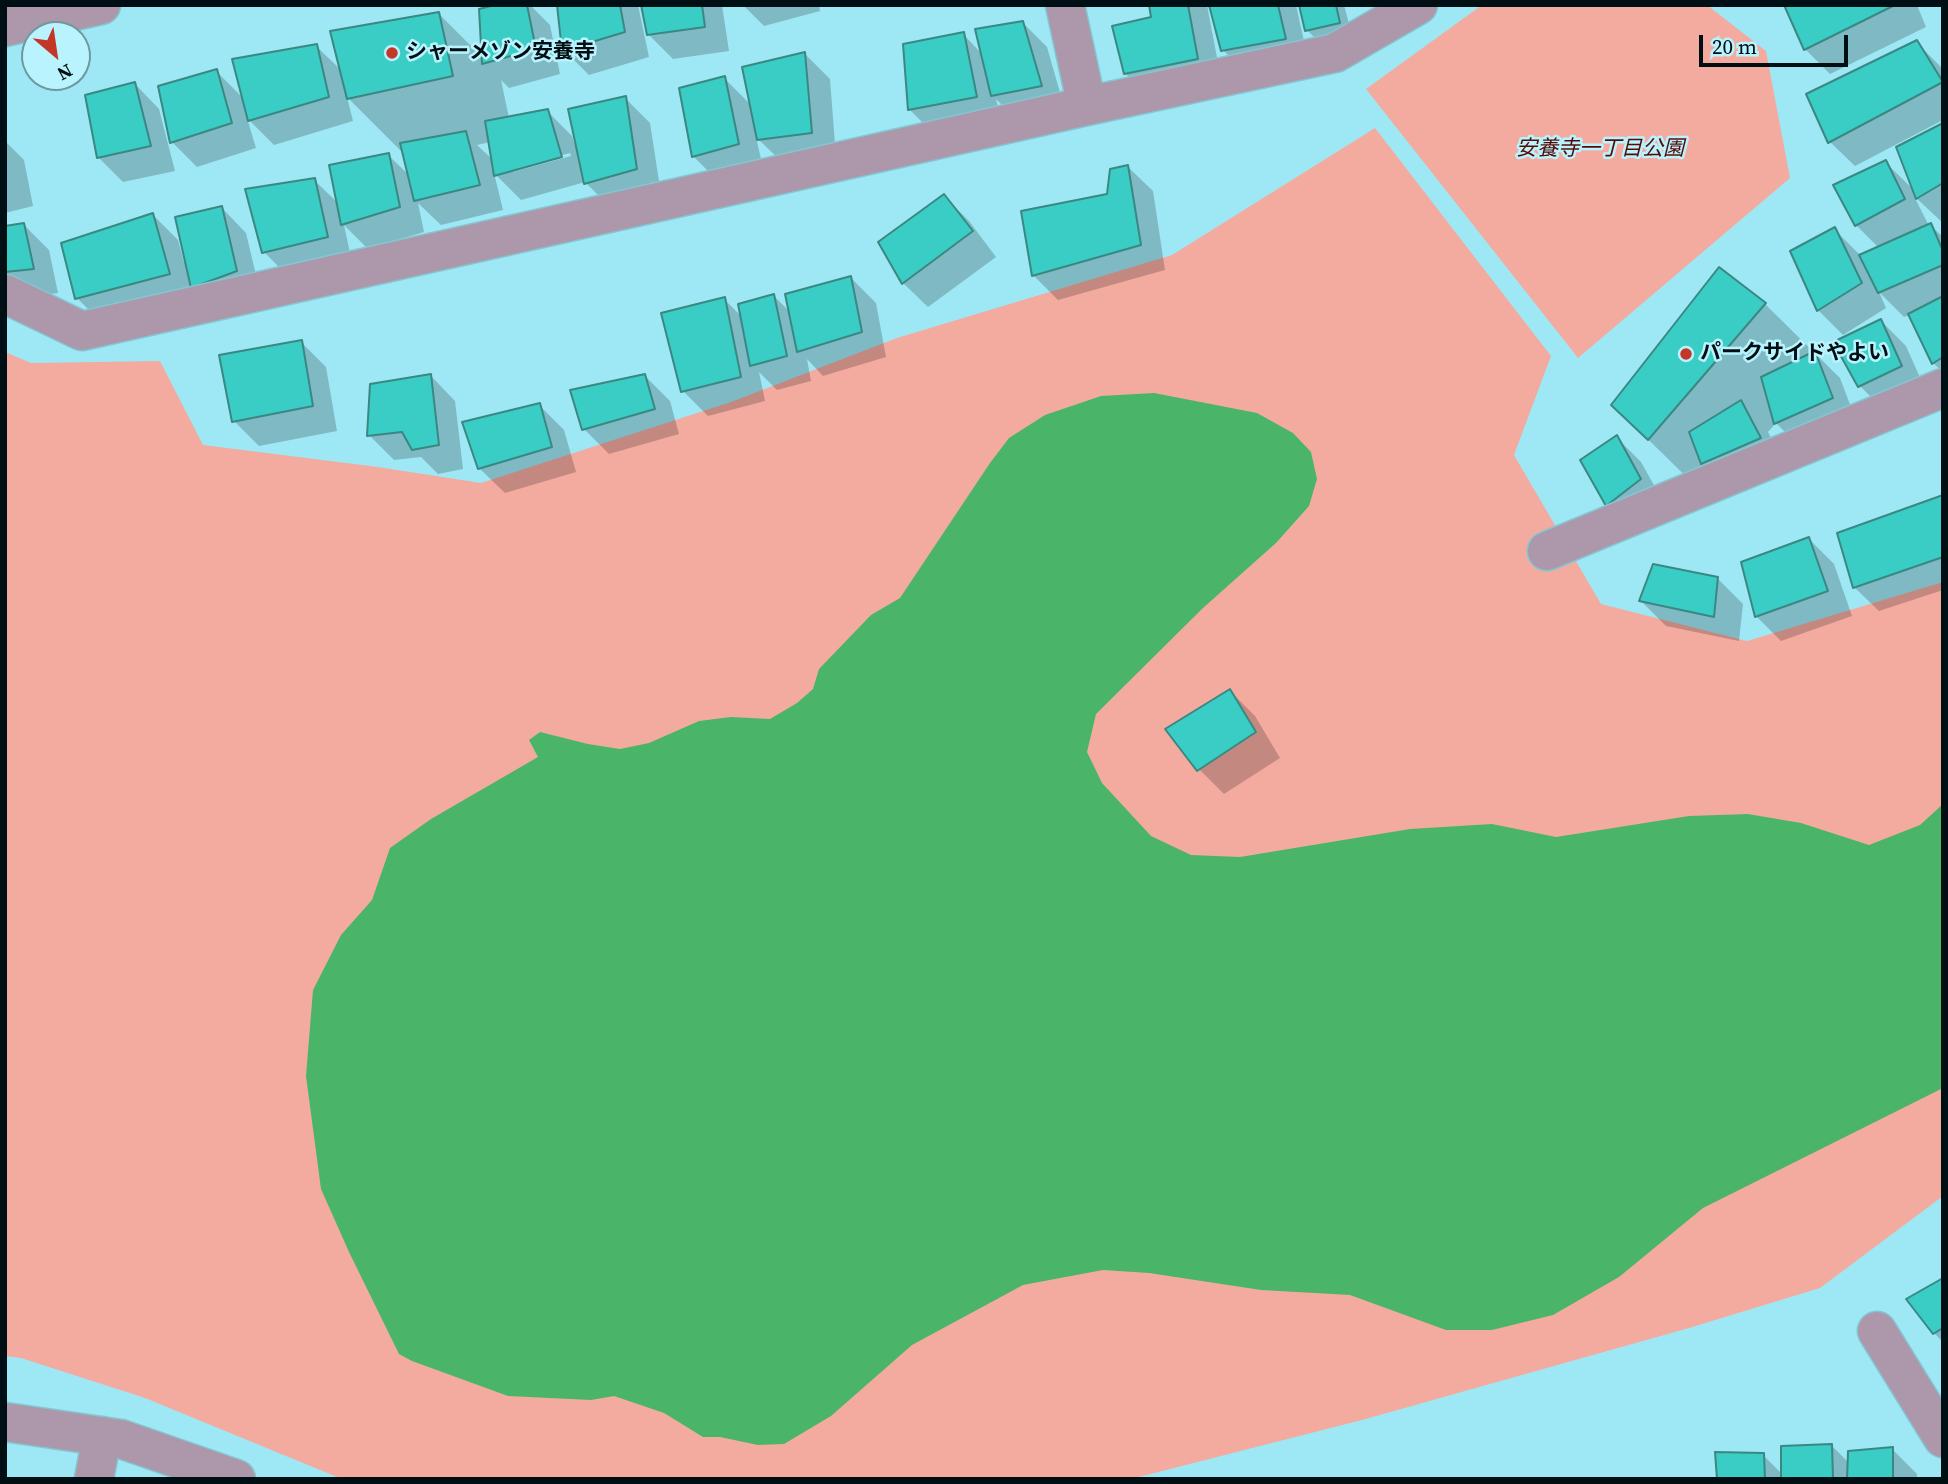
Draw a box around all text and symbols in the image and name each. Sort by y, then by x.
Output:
north arrow [21,21,91,91]
scale bar [1703,21,1852,65]
text: 20 m [1712,32,1757,61]
place label: シャーメゾン安養寺 [406,40,595,66]
marker: シャーメゾン安養寺 [384,45,400,61]
text: N [53,58,78,87]
park label: 安養寺一丁目公園 [1516,137,1684,163]
place label: パークサイドやよい [1700,341,1889,367]
marker: パークサイドやよい [1678,346,1694,362]

